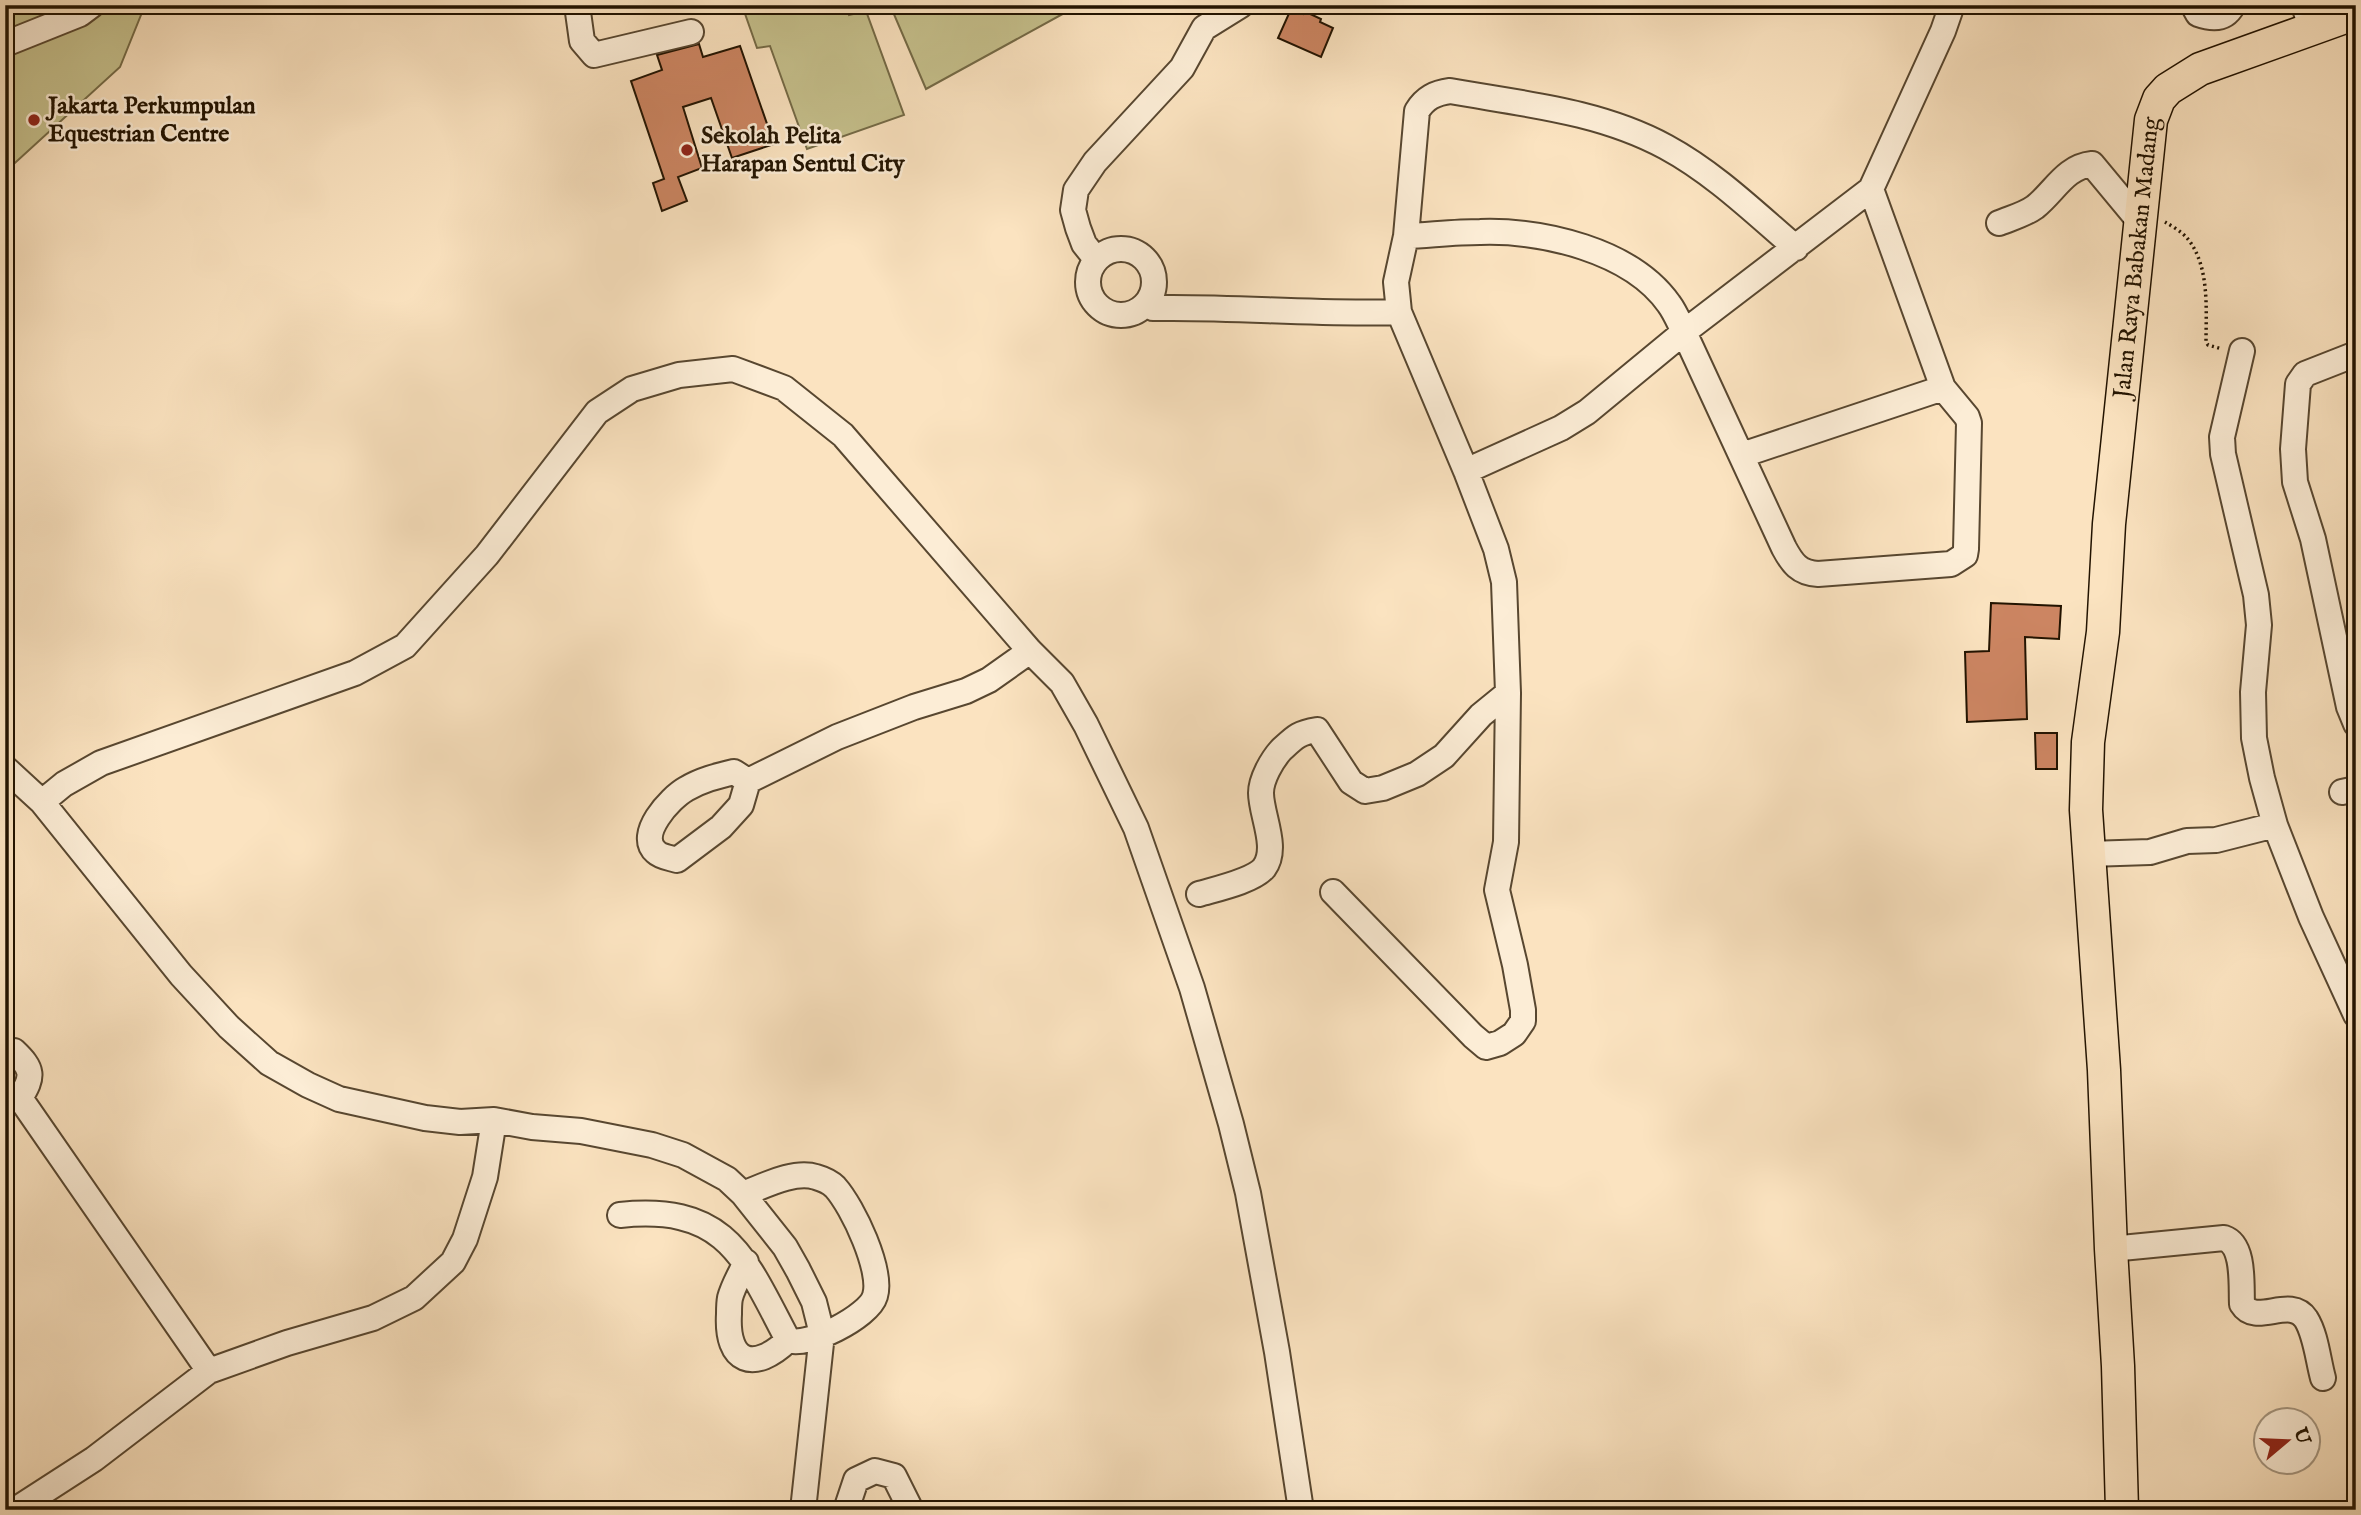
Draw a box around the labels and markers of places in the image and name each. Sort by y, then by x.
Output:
place label: Jakarta Perkumpulan Equestrian Centre [45,91,256,150]
marker: Jakarta Perkumpulan Equestrian Centre [26,112,42,128]
place label: Sekolah Pelita Harapan Sentul City [701,121,906,180]
marker: Sekolah Pelita Harapan Sentul City [679,142,695,158]

